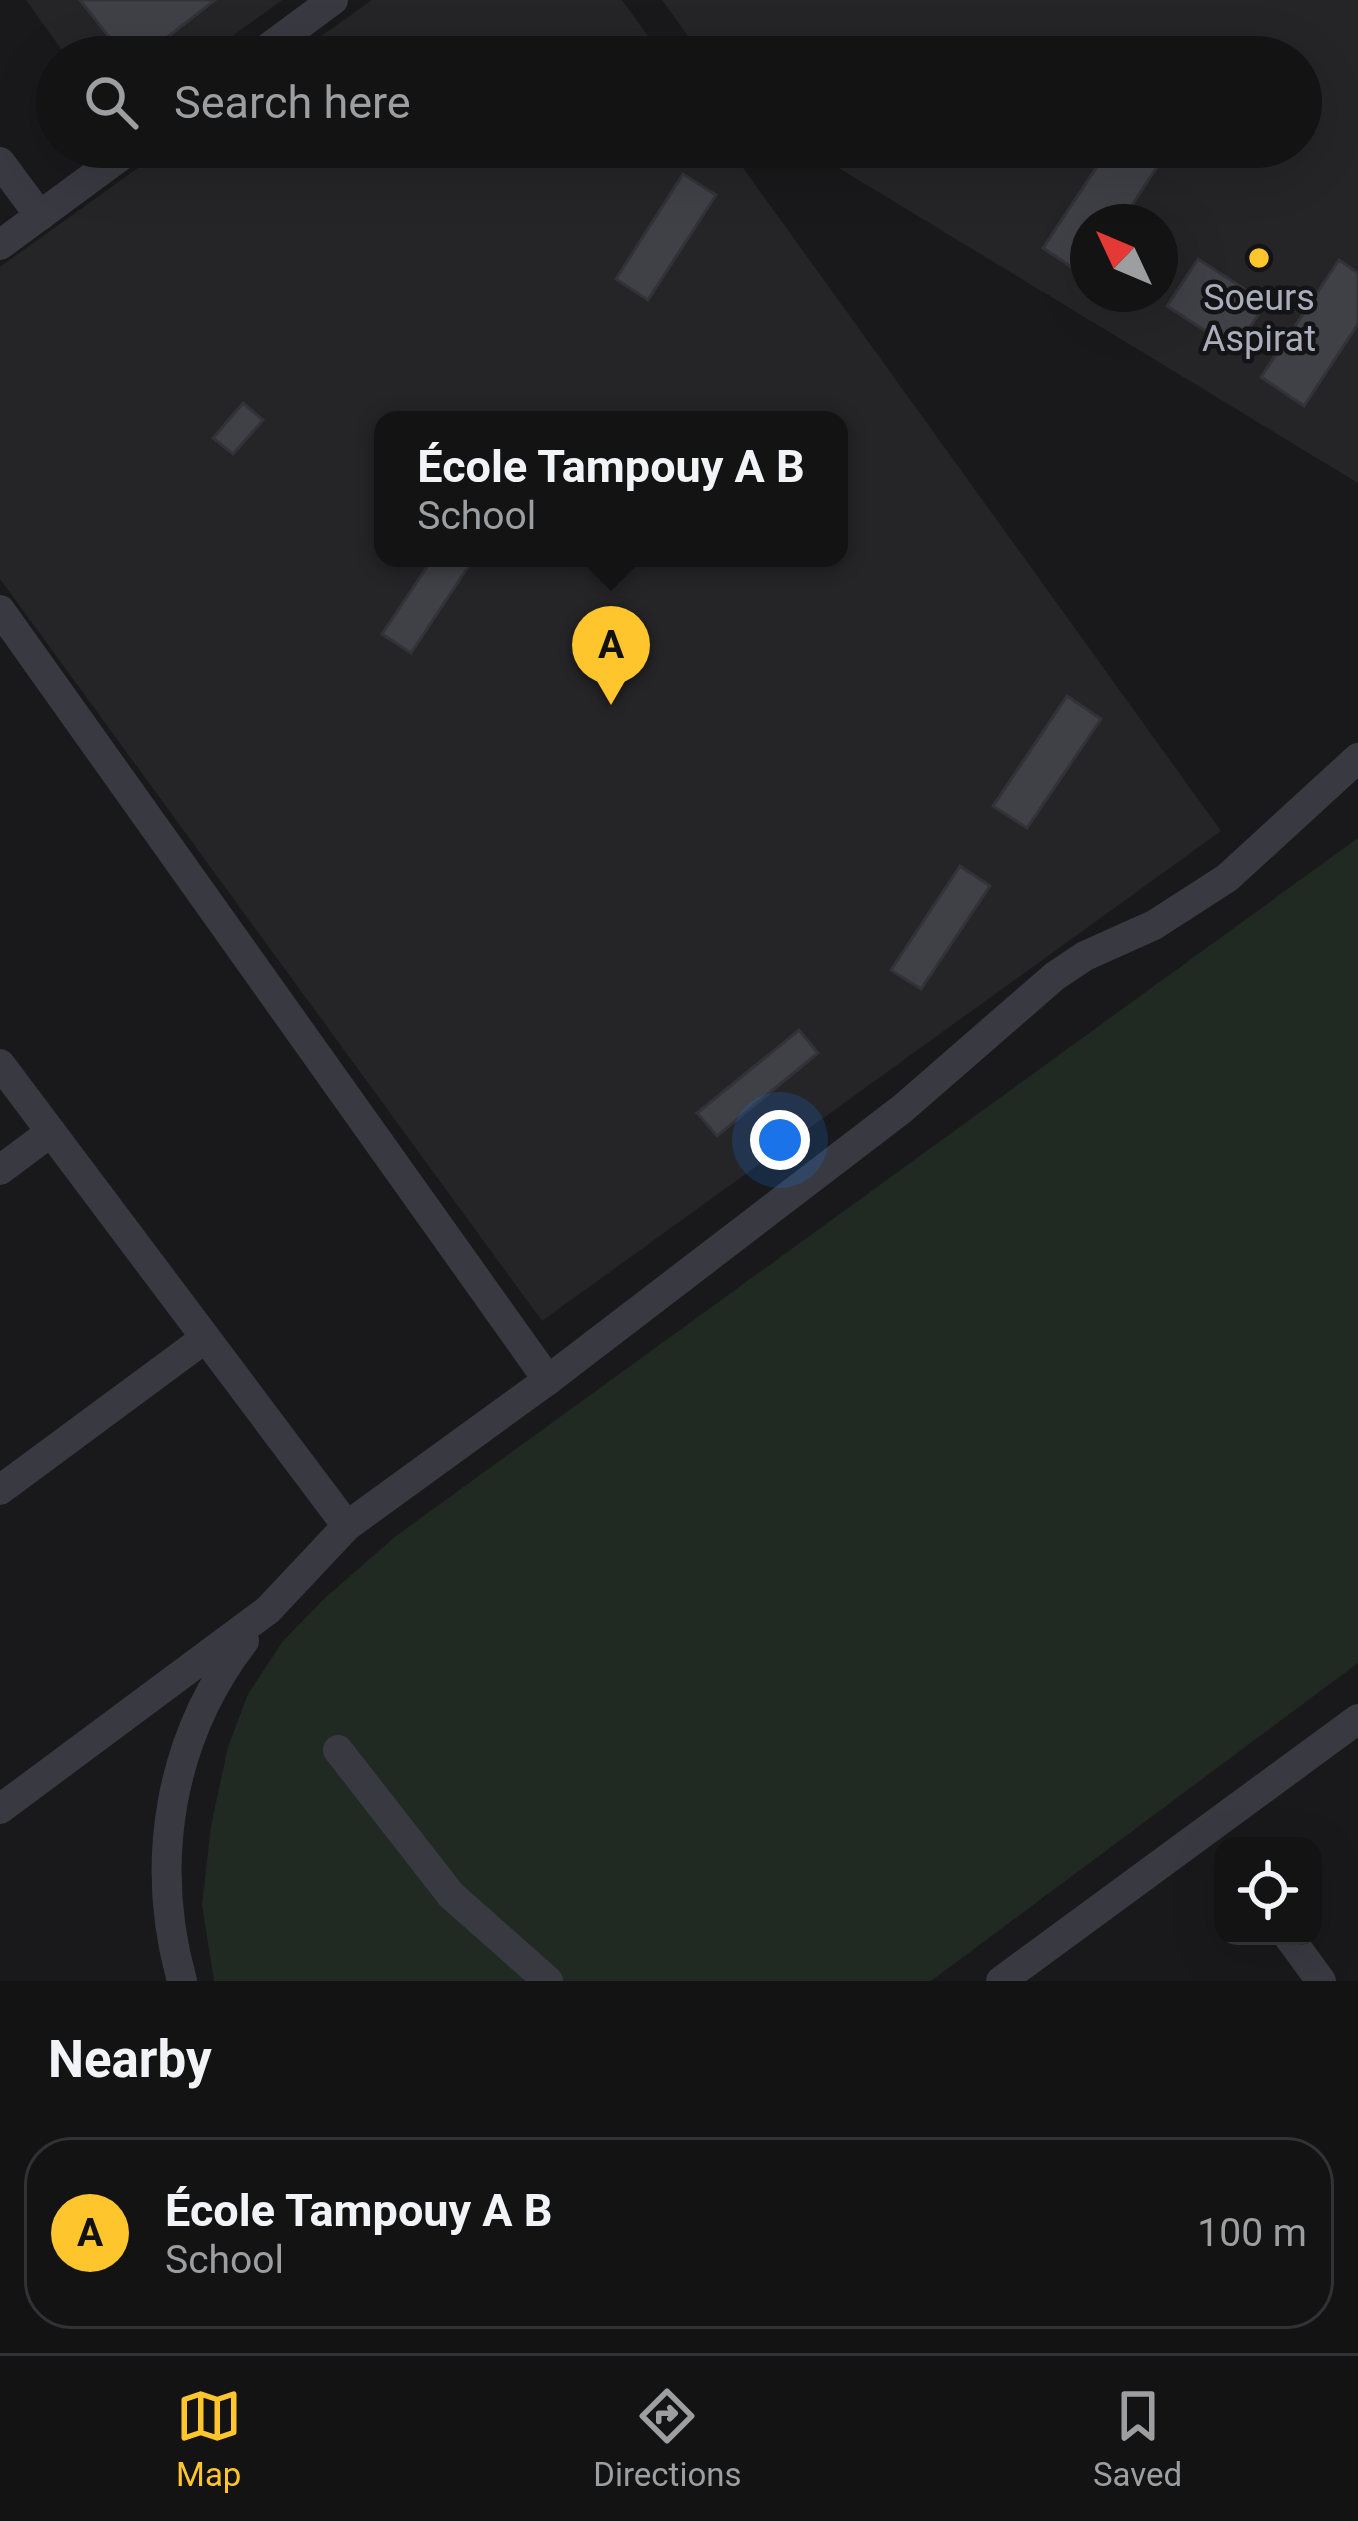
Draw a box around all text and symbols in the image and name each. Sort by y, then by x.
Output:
search box [36,36,1322,168]
icon: search [78,69,144,135]
text: Search here [174,76,411,129]
north arrow [1070,204,1178,312]
marker: Soeurs Aspirat [1246,245,1272,271]
place label: Soeurs Aspirat [1202,277,1316,360]
popup [374,411,848,567]
text: École Tampouy A B [417,440,805,493]
text: School [417,493,536,539]
pin: A [572,606,650,705]
your location [750,1110,810,1170]
map controls [1214,1837,1322,1945]
button: locate [1214,1837,1322,1945]
text: Nearby [48,2030,212,2089]
text: École Tampouy A B [165,2184,553,2237]
text: A [77,2210,103,2256]
text: 100 m [1197,2210,1307,2256]
text: School [165,2237,284,2283]
tab: Map [176,2383,242,2494]
tab: Directions [593,2383,742,2494]
tab: Saved [1093,2383,1182,2494]

